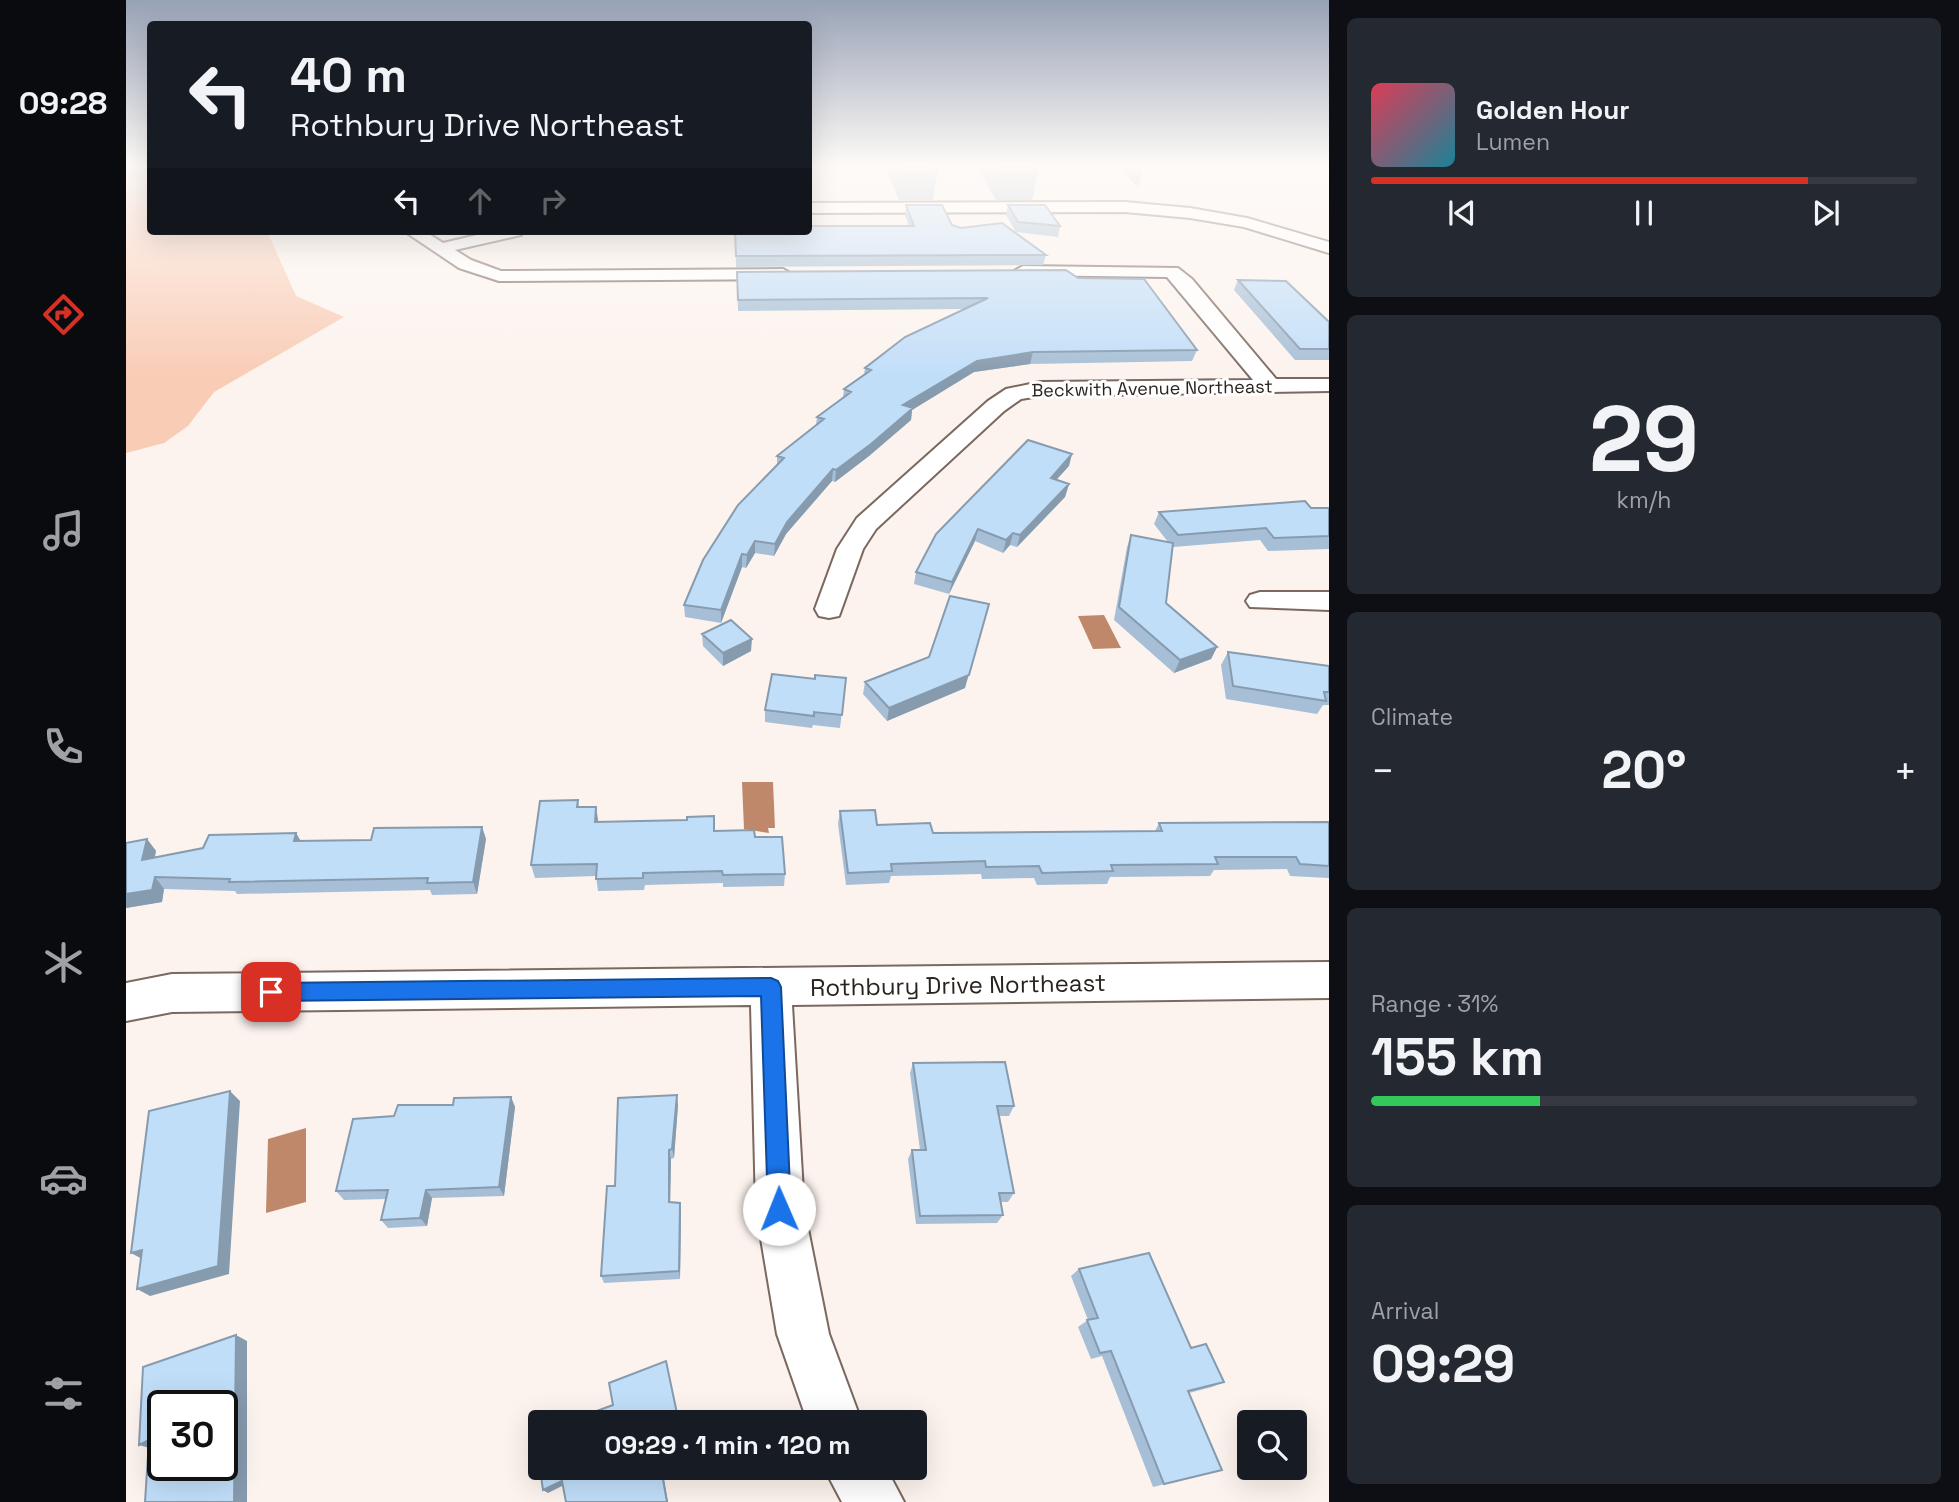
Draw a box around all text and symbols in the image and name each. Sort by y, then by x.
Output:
text: 40 m [290,44,407,106]
icon: left [175,49,266,140]
text: 09:28 [19,83,107,123]
text: Golden Hour [1476,93,1630,127]
text: Rothbury Drive Northeast [290,105,685,145]
text: Lumen [1476,127,1550,157]
icon: left [388,182,426,220]
icon: ahead [461,182,499,220]
icon: right [534,182,572,220]
icon: previous [1443,194,1481,232]
icon: pause [1625,194,1663,232]
icon: next [1807,194,1845,232]
icon: directions [39,290,88,339]
street label: Beckwith Avenue Northeast [1031,374,1273,402]
text: 29 [1589,381,1699,498]
text: km/h [1617,485,1671,515]
icon: music [39,506,88,555]
text: Climate [1371,702,1453,732]
icon: phone [39,722,88,771]
text: 20° [1601,737,1687,803]
text: − [1371,747,1395,795]
text: + [1893,747,1917,795]
icon: climate [39,938,88,987]
pin [241,962,301,1022]
street label: Rothbury Drive Northeast [810,967,1106,1003]
icon: arrive [252,973,290,1011]
text: Range · 31% [1371,989,1498,1019]
text: 155 km [1371,1024,1544,1090]
icon: car [39,1154,88,1203]
position arrow [742,1172,816,1246]
text: Arrival [1371,1296,1439,1326]
text: 09:29 [1371,1331,1515,1397]
icon: filters [39,1369,88,1418]
speed limit sign: 30 [147,1390,238,1481]
map controls [1237,1410,1307,1480]
button: search [1237,1410,1307,1480]
text: 09:29 · 1 min · 120 m [604,1428,851,1462]

